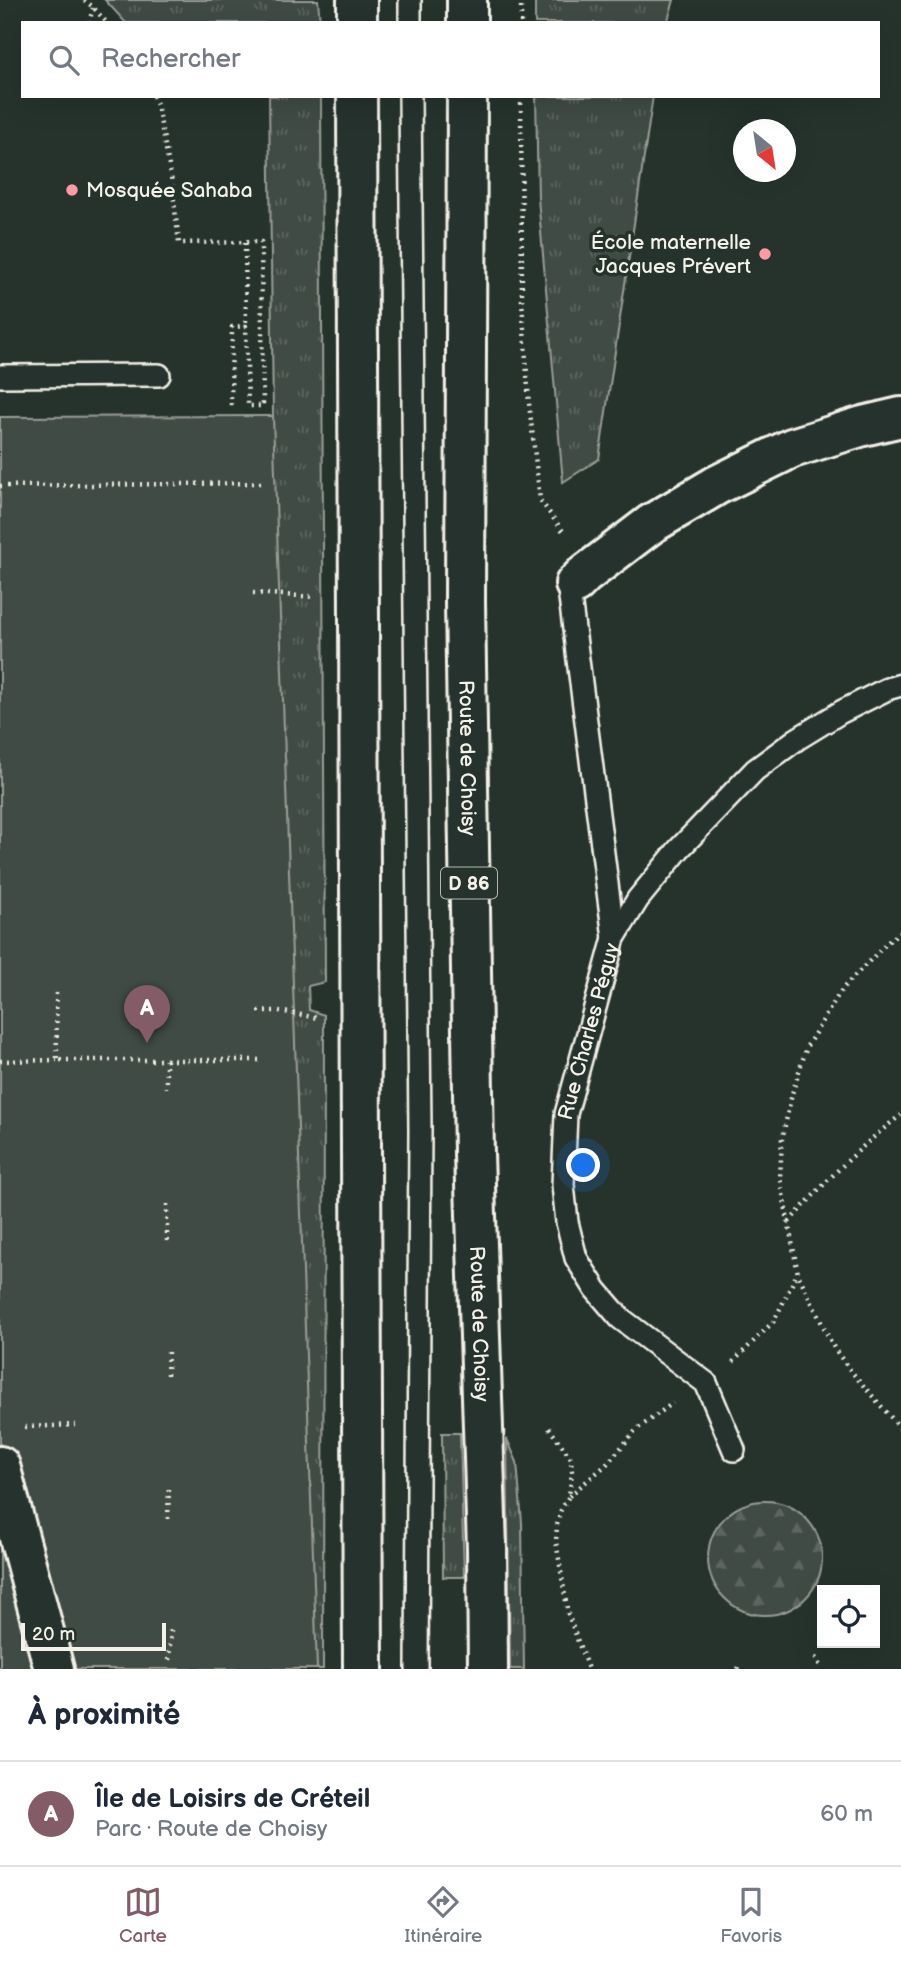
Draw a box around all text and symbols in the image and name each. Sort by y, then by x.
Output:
search box [21,21,880,98]
icon: search [45,41,83,79]
text: Rechercher [101,44,240,75]
north arrow [733,119,796,182]
place label: Mosquée Sahaba [86,178,253,203]
marker: Mosquée Sahaba [64,182,80,198]
place label: École maternelle Jacques Prévert [591,230,752,279]
marker: École maternelle Jacques Prévert [757,246,773,262]
street label: Route de Choisy [453,680,481,837]
road number: D 86 [441,868,497,898]
street label: Rue Charles Péguy [553,940,625,1123]
pin: A [124,985,170,1043]
your location [566,1148,600,1182]
street label: Route de Choisy [464,1245,494,1403]
map controls [817,1585,880,1648]
button: locate [817,1585,880,1648]
scale bar [21,1620,166,1652]
text: 20 m [32,1623,75,1646]
text: À proximité [28,1697,180,1733]
text: Île de Loisirs de Créteil [95,1784,370,1815]
text: A [44,1800,58,1828]
text: 60 m [820,1800,873,1828]
text: Parc · Route de Choisy [95,1815,327,1843]
tab: Carte [119,1883,167,1948]
tab: Itinéraire [405,1883,482,1948]
tab: Favoris [720,1883,782,1948]

